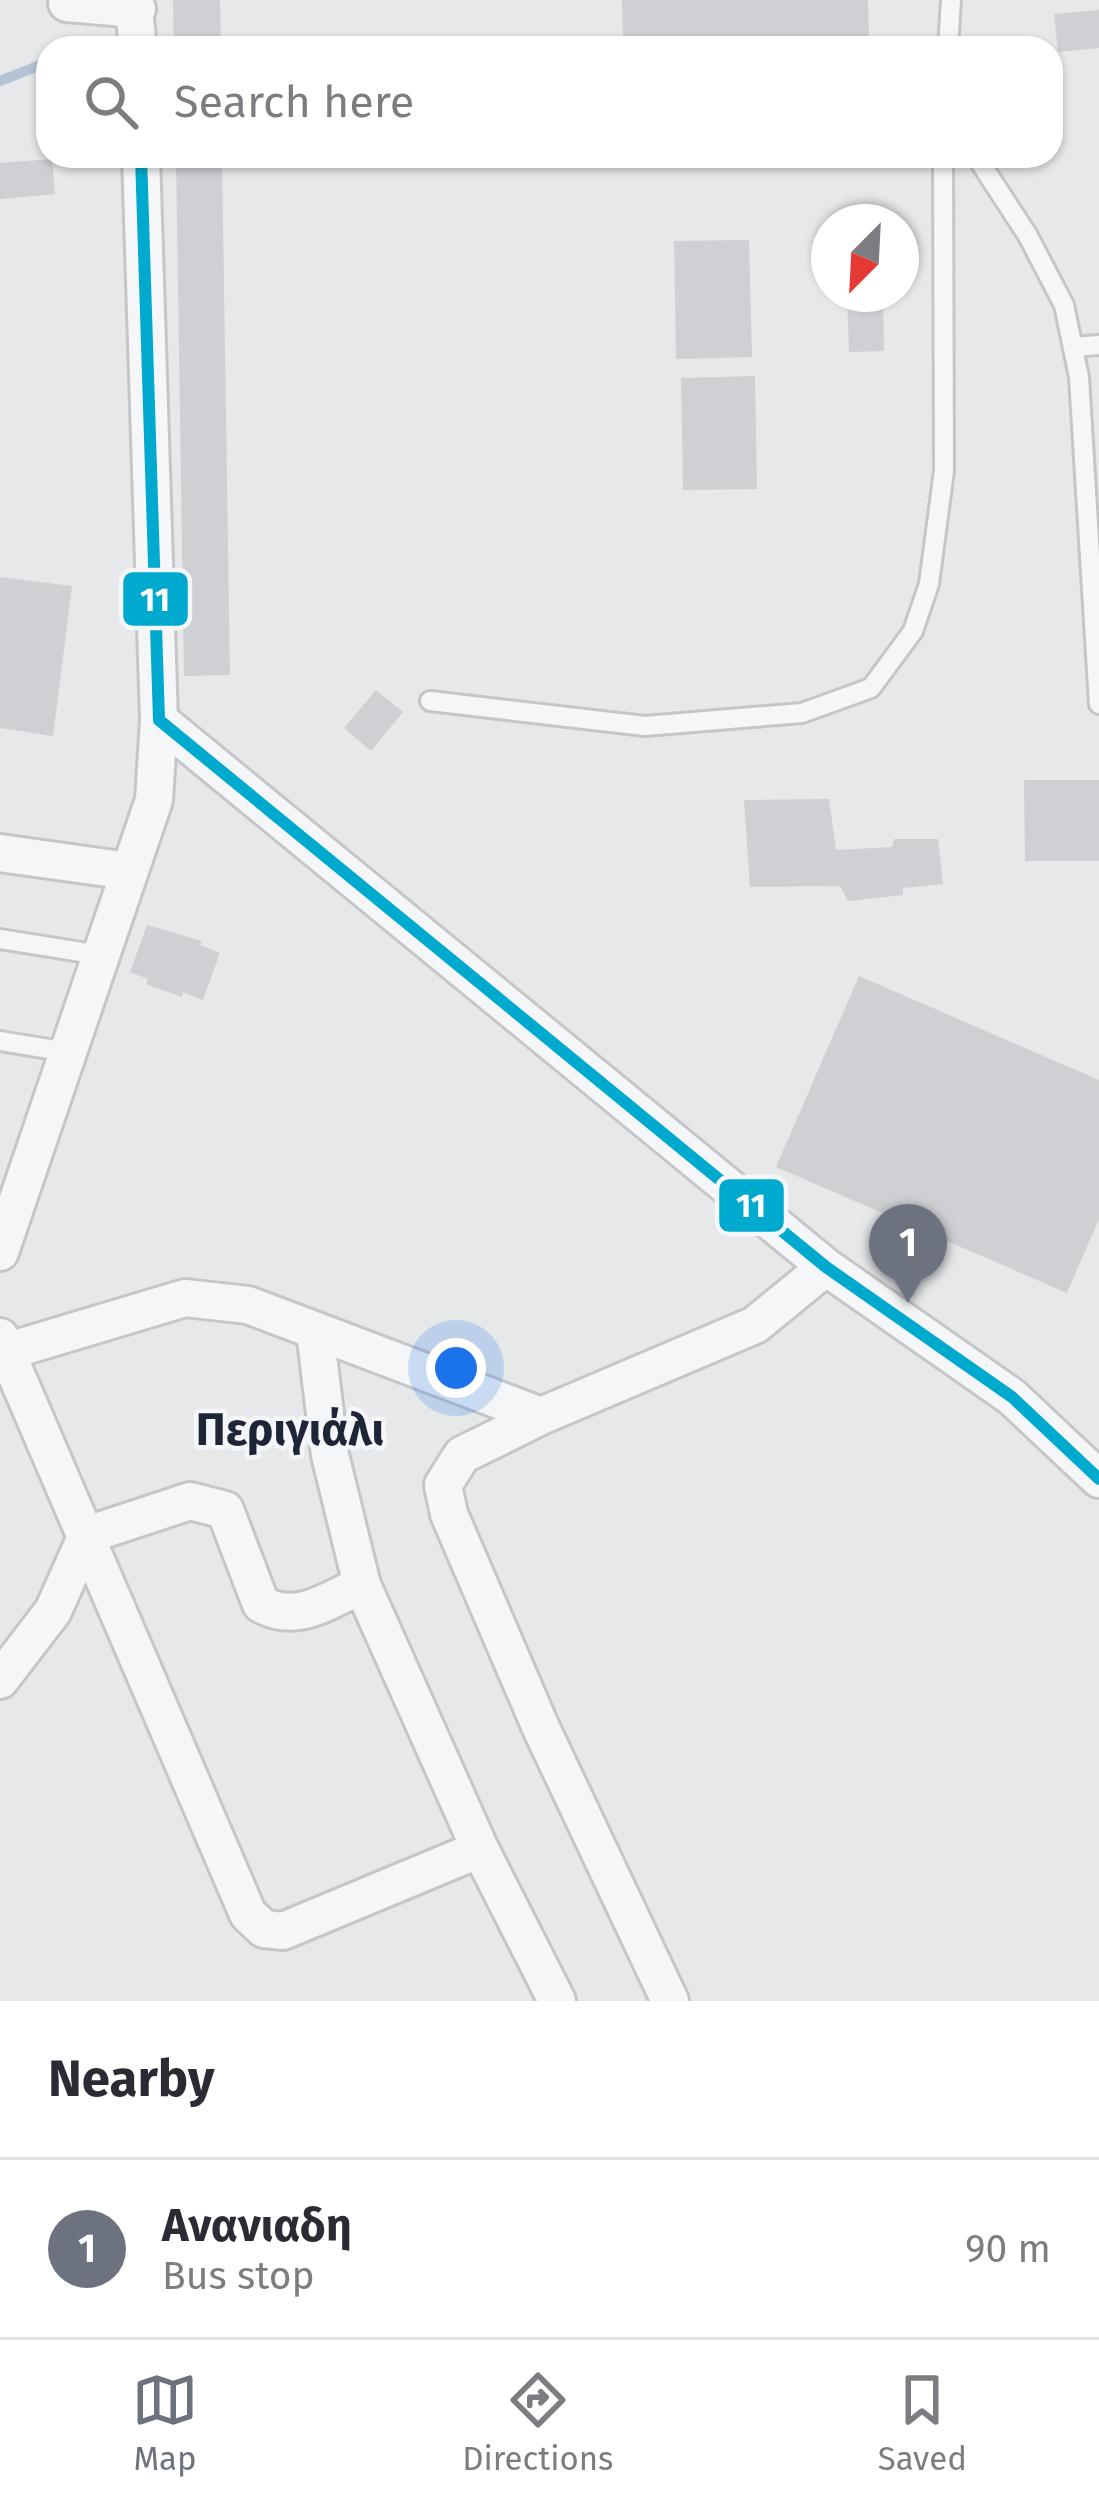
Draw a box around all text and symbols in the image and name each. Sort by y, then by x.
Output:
search box [36,36,1063,168]
icon: search [78,69,144,135]
text: Search here [174,75,414,129]
north arrow [811,204,919,312]
line badge: 11 [121,570,190,628]
text: 11 [140,580,170,620]
line badge: 11 [717,1177,786,1234]
text: 11 [736,1186,766,1226]
pin: 1 [869,1204,947,1303]
your location [426,1338,486,1398]
district label: Περιγιάλι [196,1403,384,1457]
text: Nearby [48,2048,214,2110]
text: Ανανιαδη [162,2199,352,2253]
text: 1 [78,2226,96,2272]
text: 90 m [965,2226,1051,2272]
text: Bus stop [162,2253,315,2299]
tab: Map [132,2367,198,2479]
tab: Directions [462,2367,614,2479]
tab: Saved [878,2367,967,2479]

